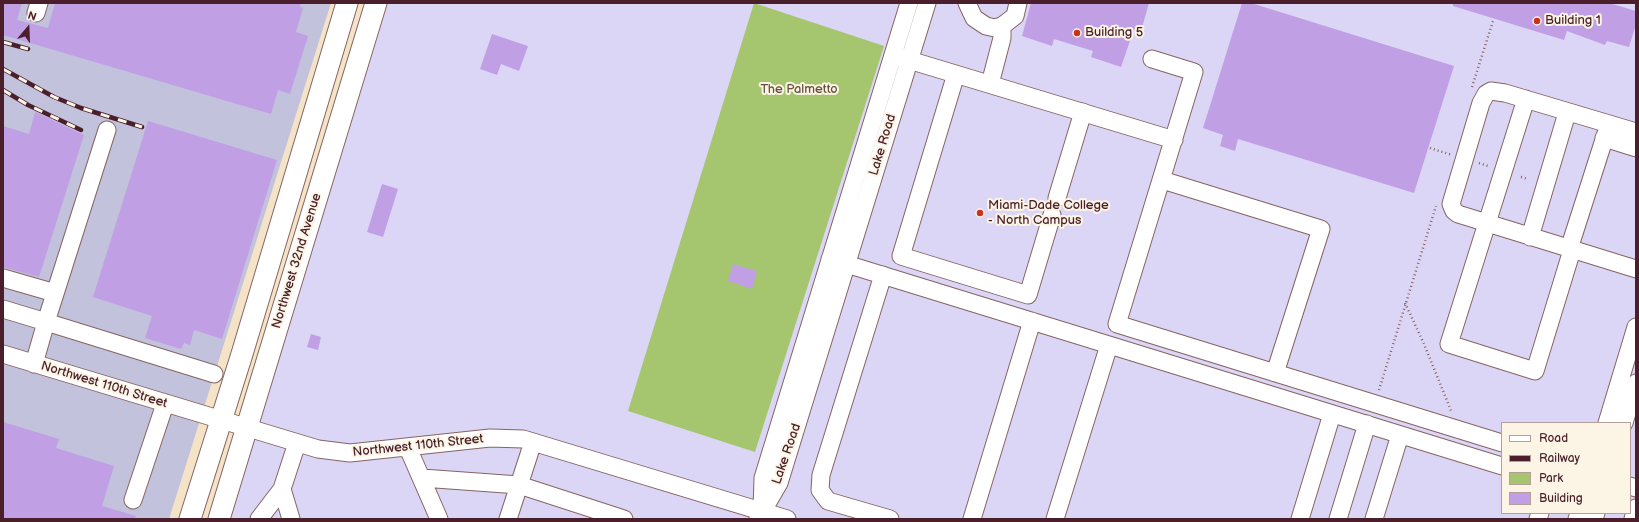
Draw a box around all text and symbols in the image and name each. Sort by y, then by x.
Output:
north arrow [8,8,48,48]
text: N [26,9,38,24]
place label: Building 1 [1545,13,1601,29]
marker: Building 1 [1532,16,1542,26]
place label: Building 5 [1085,25,1143,41]
marker: Building 5 [1072,28,1082,38]
park label: The Palmetto [760,82,838,98]
street label: Lake Road [866,112,900,178]
street label: Northwest 32nd Avenue [269,191,325,331]
place label: Miami-Dade College - North Campus [988,198,1109,229]
marker: Miami-Dade College - North Campus [975,208,985,218]
street label: Northwest 110th Street [39,358,169,412]
street label: Lake Road [769,422,805,486]
legend [1501,422,1631,514]
street label: Northwest 110th Street [352,431,484,461]
text: Road [1539,431,1568,446]
text: Railway [1539,451,1580,466]
text: Park [1539,471,1563,486]
text: Building [1539,491,1583,506]

